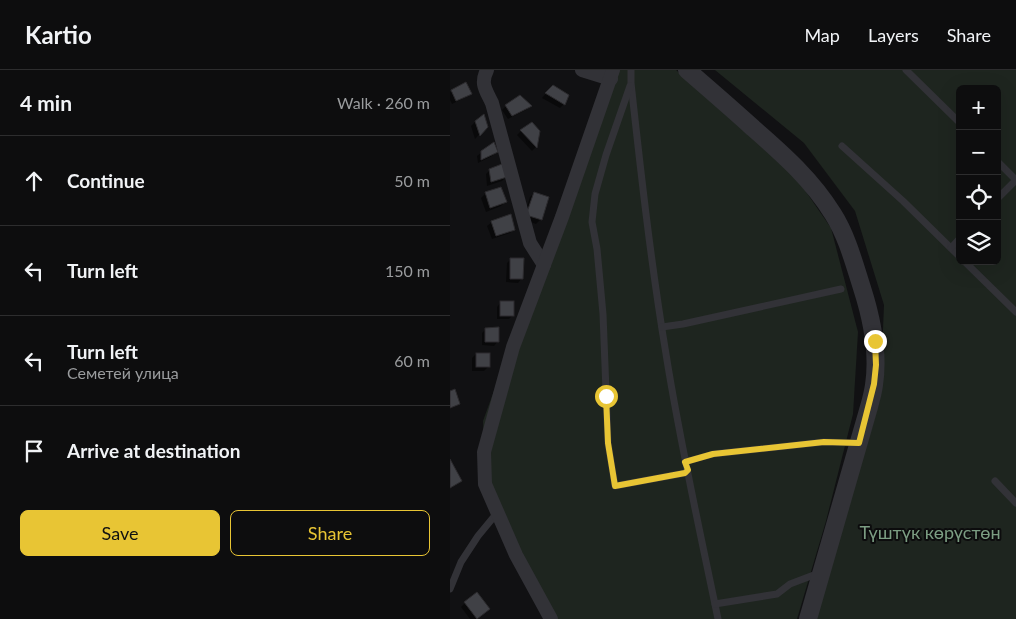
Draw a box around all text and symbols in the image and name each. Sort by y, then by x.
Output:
text: Kartio [25,20,92,49]
text: Map [804,24,840,46]
text: Layers [868,24,919,46]
text: Share [947,24,991,46]
map controls [956,85,1001,265]
button: + [956,85,1001,130]
text: 4 min [20,90,72,115]
text: Walk · 260 m [337,93,430,112]
button: − [956,130,1001,175]
icon: ahead [20,167,48,195]
text: Continue [67,169,145,192]
text: 50 m [394,171,430,190]
button: locate [956,175,1001,220]
button: layers [956,220,1001,265]
icon: left [20,257,48,285]
text: Turn left [67,259,138,282]
text: 150 m [385,261,430,280]
route end [864,330,887,353]
text: Turn left [67,340,138,363]
icon: left [20,347,48,375]
text: 60 m [394,351,430,370]
text: Семетей улица [67,363,179,382]
route start [595,385,618,408]
icon: arrive [20,437,48,465]
text: Arrive at destination [67,439,240,462]
button: Save [20,510,220,556]
button: Share [230,510,430,556]
park label: Түштүк көрүстөн [859,521,1001,543]

